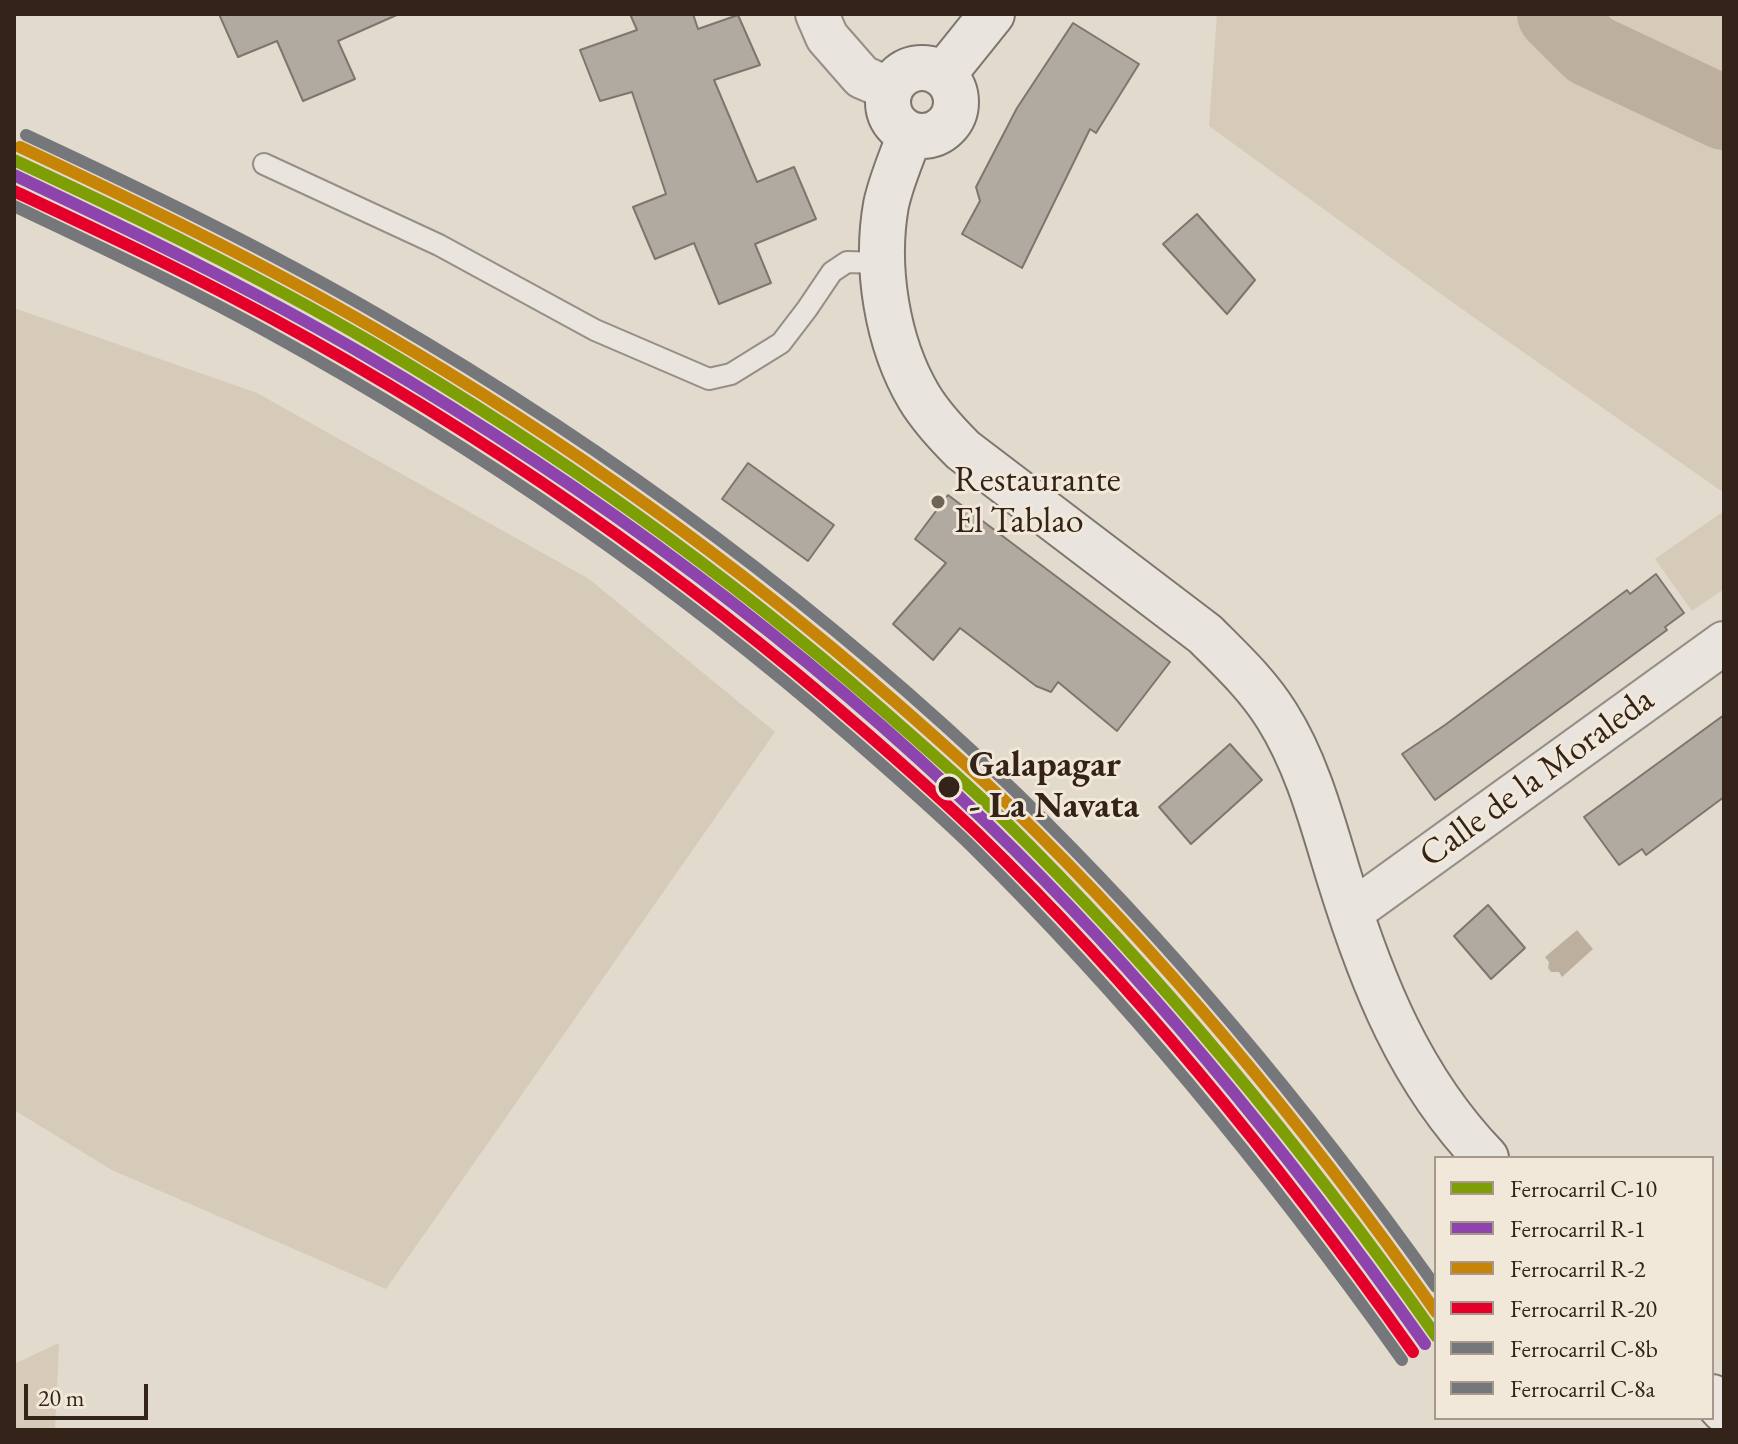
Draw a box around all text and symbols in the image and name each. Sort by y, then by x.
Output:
place label: Restaurante El Tablao [954,459,1121,544]
marker: Restaurante El Tablao [929,493,947,511]
street label: Calle de la Moraleda [1411,679,1663,877]
place label: Galapagar - La Navata [969,744,1139,829]
marker: Galapagar - La Navata [936,774,962,800]
legend [1434,1156,1714,1420]
text: Ferrocarril C-10 [1510,1173,1657,1204]
text: Ferrocarril R-1 [1510,1213,1646,1244]
text: Ferrocarril R-2 [1510,1253,1646,1284]
text: Ferrocarril R-20 [1510,1293,1657,1324]
text: Ferrocarril C-8b [1510,1333,1658,1364]
scale bar [28,1368,152,1418]
text: Ferrocarril C-8a [1510,1373,1655,1404]
text: 20 m [38,1382,85,1413]

